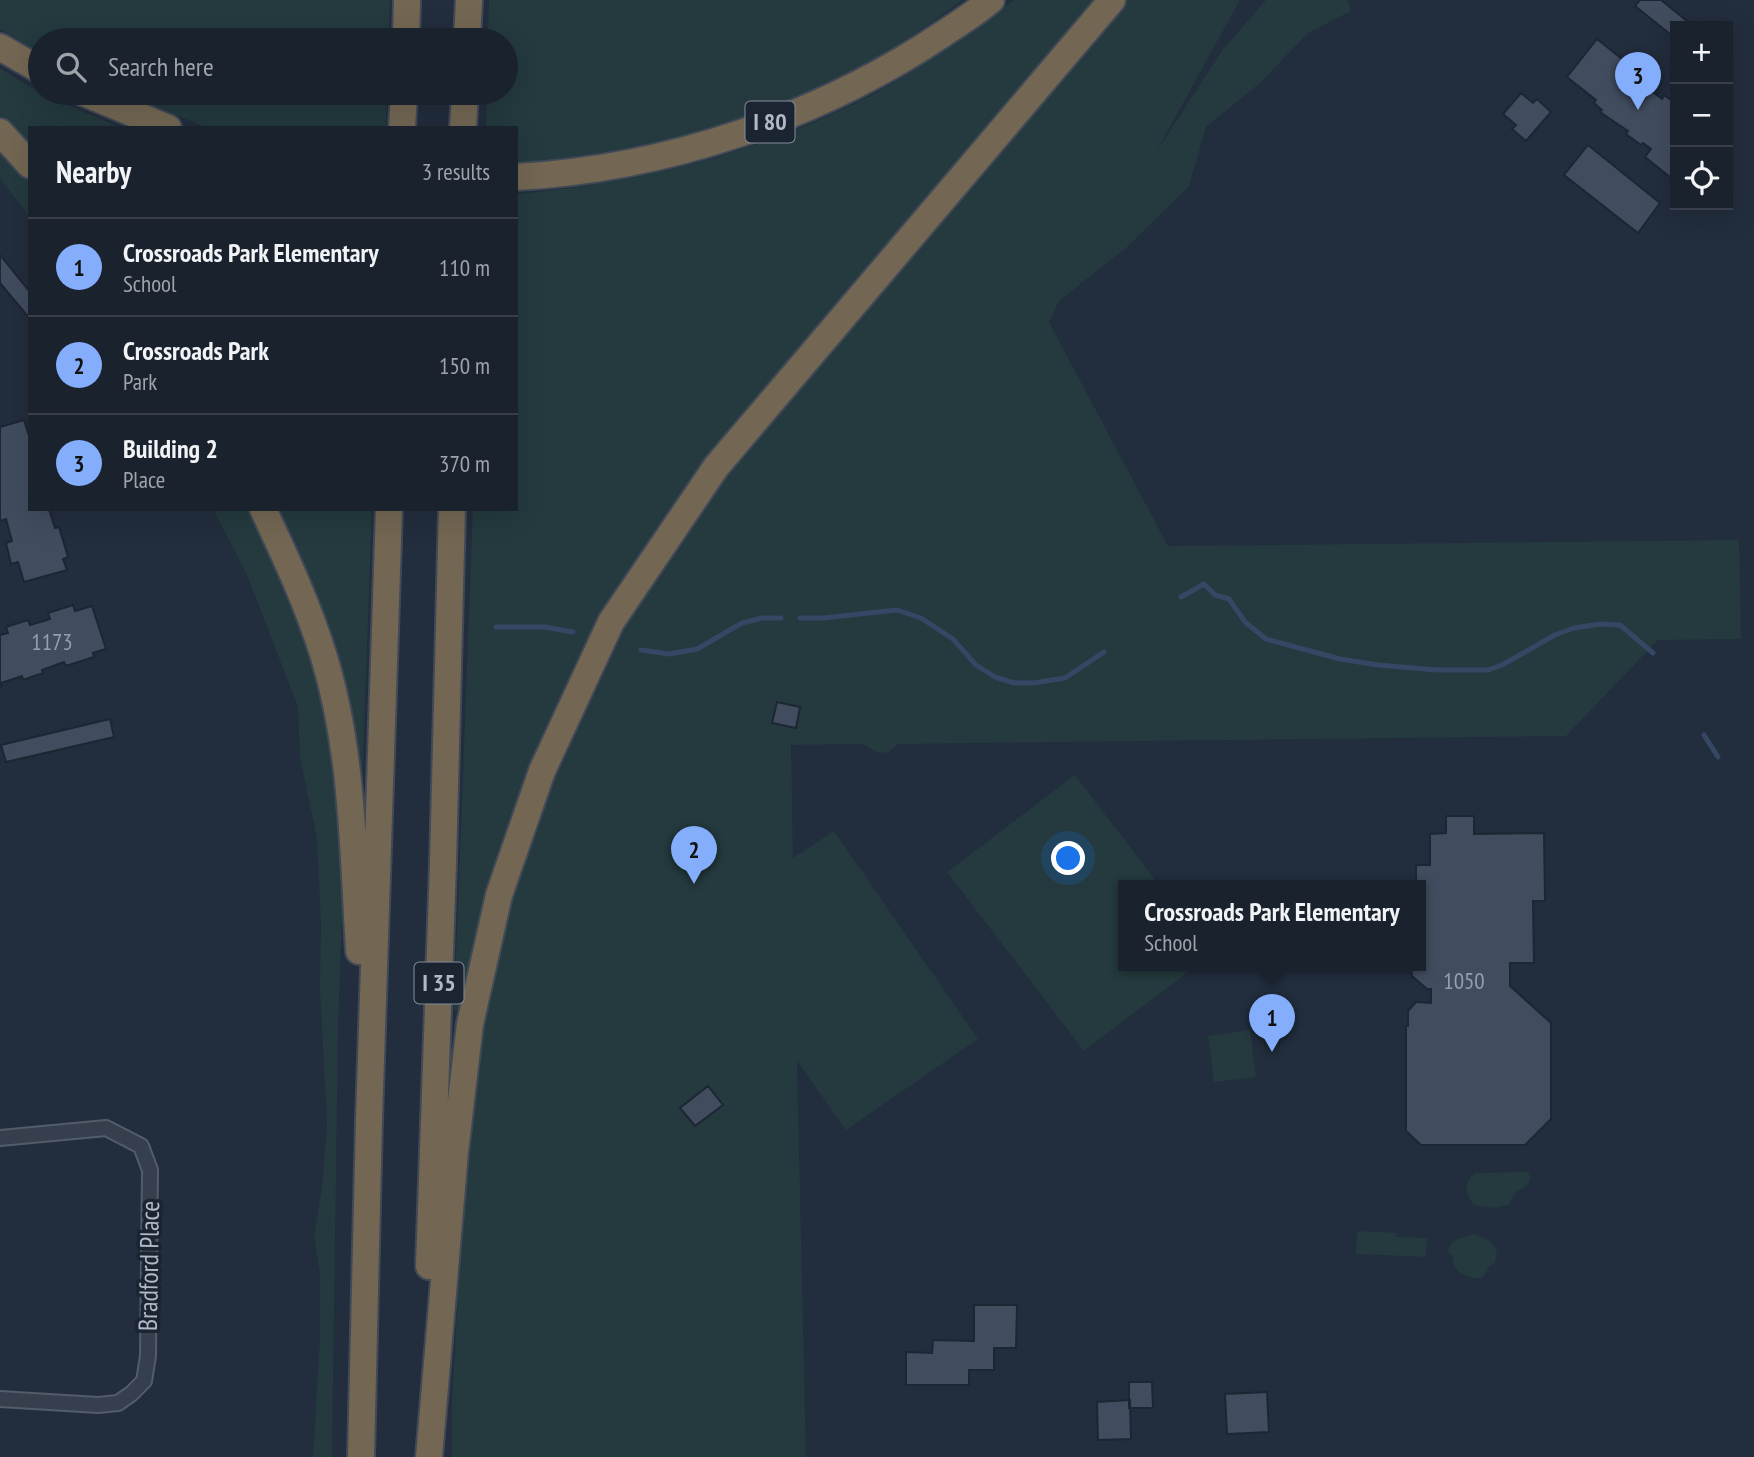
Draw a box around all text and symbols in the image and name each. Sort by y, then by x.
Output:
map controls [1670,21,1733,210]
button: + [1670,21,1733,84]
search box [28,28,518,105]
icon: search [52,48,90,86]
text: Search here [108,50,214,83]
pin: 3 [1615,52,1661,110]
button: − [1670,84,1733,147]
road number: I 80 [746,101,794,142]
button: locate [1670,147,1733,210]
text: Nearby [56,152,131,191]
text: 3 results [422,157,490,186]
text: Crossroads Park Elementary [123,236,379,269]
text: 1 [74,253,85,282]
text: 110 m [439,253,490,282]
text: School [123,269,176,298]
text: Crossroads Park [123,334,269,367]
text: 2 [74,351,85,380]
text: 150 m [439,351,490,380]
text: Park [123,367,157,396]
text: Building 2 [123,432,218,465]
text: 3 [74,449,85,478]
text: 370 m [439,449,490,478]
text: Place [123,465,165,494]
house number: 1173 [31,627,73,656]
pin: 2 [671,826,717,884]
your location [1051,841,1085,875]
popup [1118,880,1426,971]
text: Crossroads Park Elementary [1144,895,1400,928]
text: School [1144,928,1198,957]
road number: I 35 [414,962,464,1003]
house number: 1050 [1443,966,1485,995]
pin: 1 [1249,994,1295,1052]
street label: Bradford Place [131,1201,166,1331]

